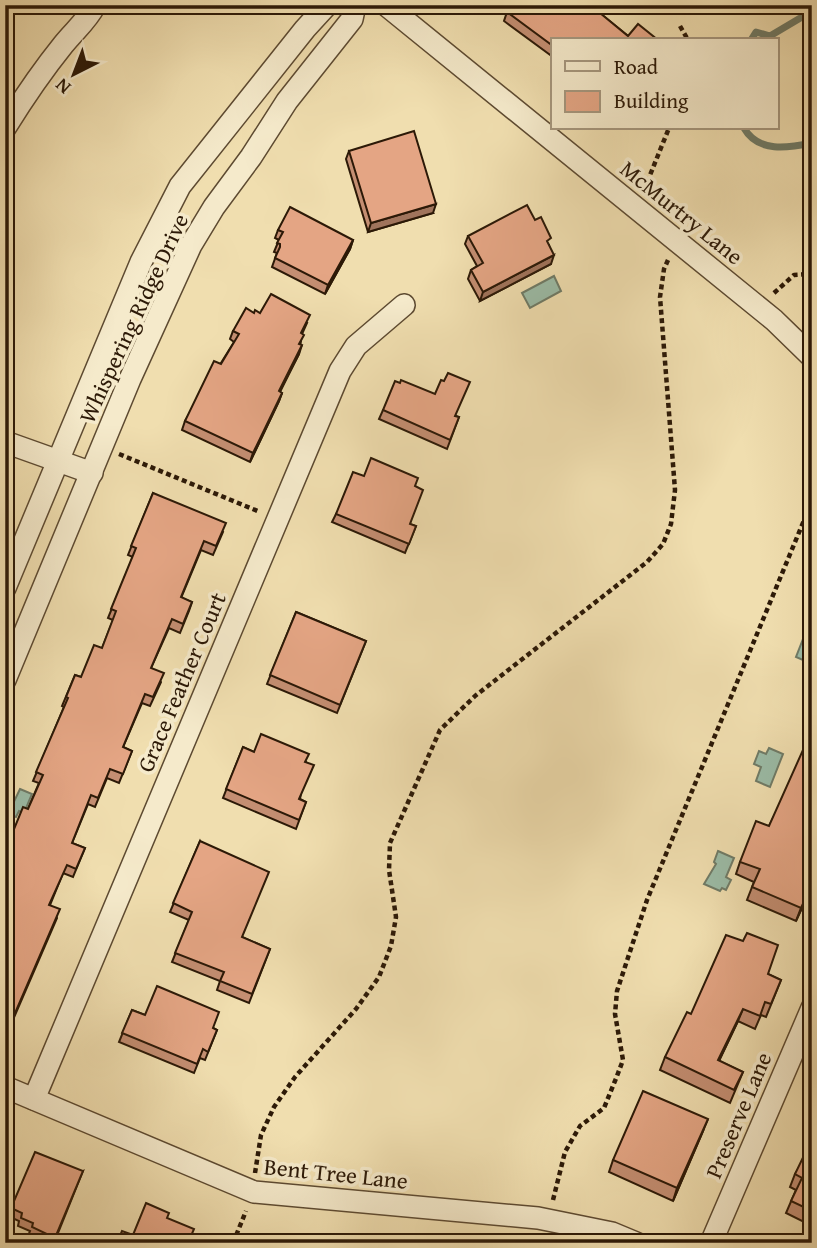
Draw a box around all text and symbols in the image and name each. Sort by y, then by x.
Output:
north arrow [38,38,108,108]
legend [551,38,778,130]
text: Road [614,51,659,82]
text: N [48,72,77,101]
text: Building [614,85,689,116]
street label: McMurtry Lane [613,152,751,272]
street label: Whispering Ridge Drive [70,208,196,428]
street label: Grace Feather Court [128,587,234,777]
street label: Preserve Lane [697,1047,779,1183]
street label: Bent Tree Lane [262,1149,410,1197]

